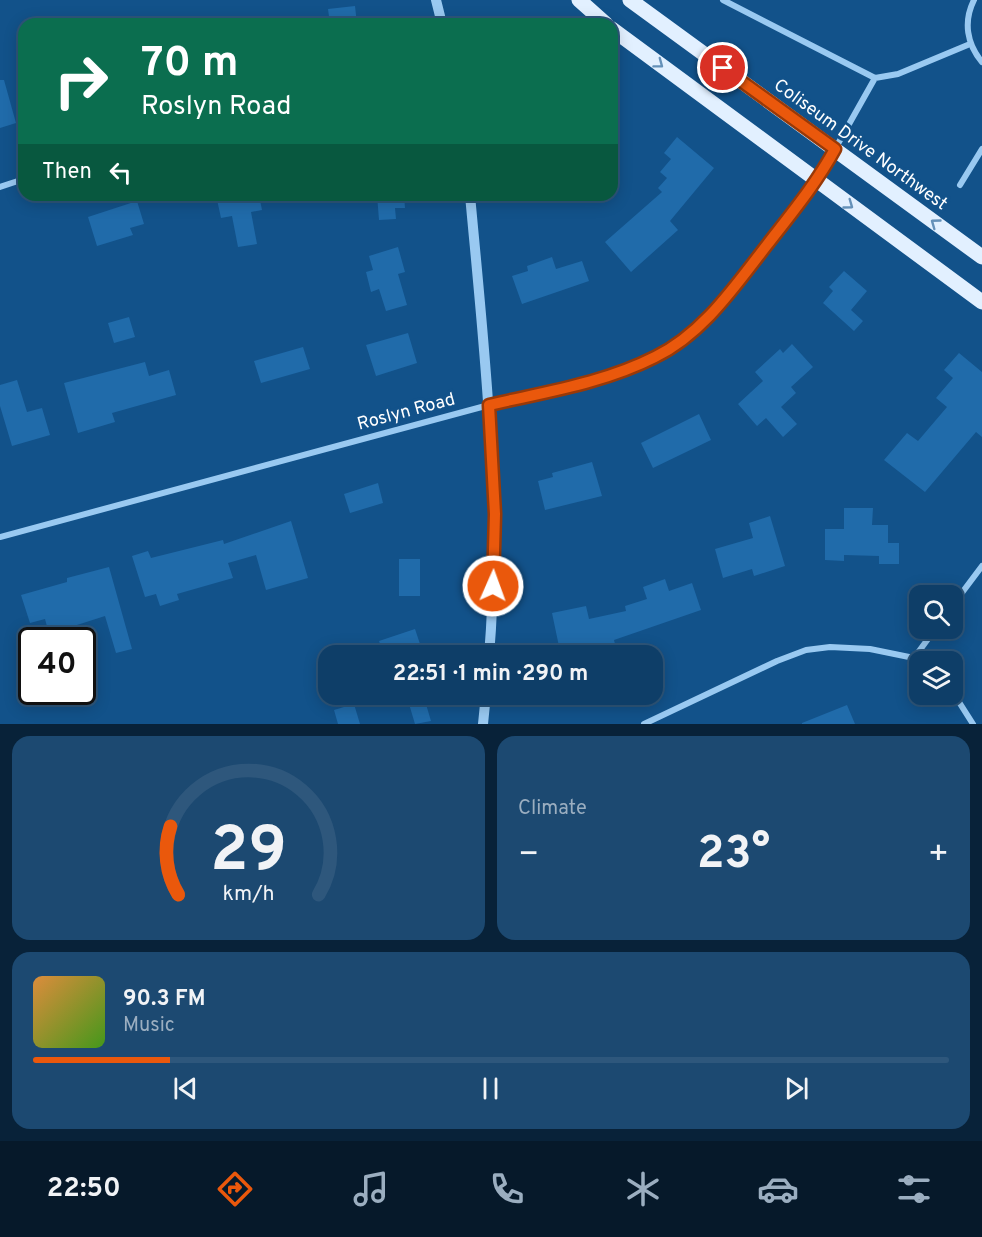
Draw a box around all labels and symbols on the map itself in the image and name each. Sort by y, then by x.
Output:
pin [697,42,748,93]
one-way arrow [652,57,663,68]
street label: Coliseum Drive Northwest [769,74,952,216]
one-way arrow [843,198,854,209]
one-way arrow [930,219,941,230]
street label: Roslyn Road [355,388,458,437]
position arrow [461,554,525,618]
speed limit sign: 40 [18,627,96,705]

